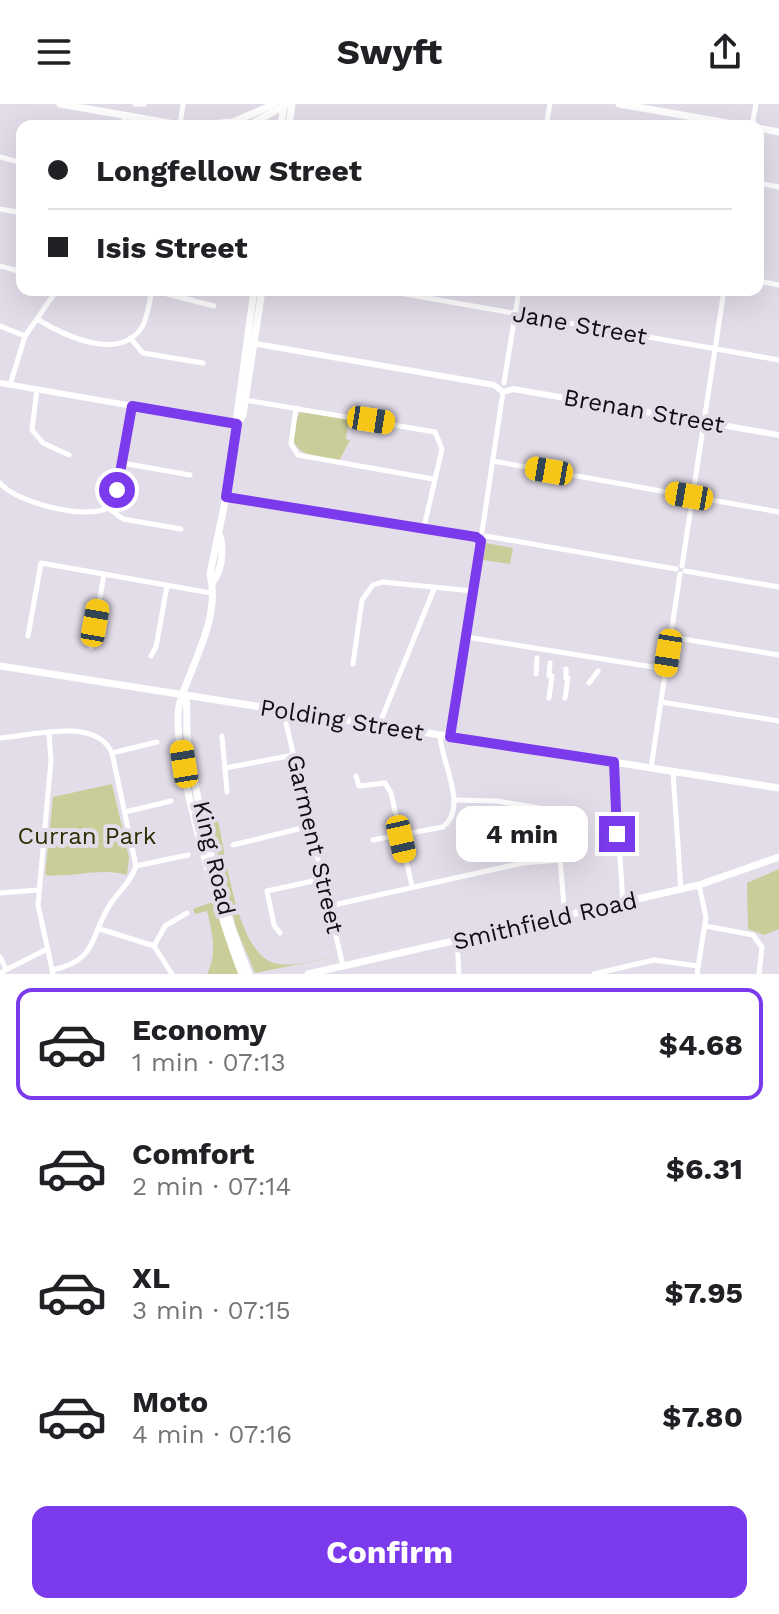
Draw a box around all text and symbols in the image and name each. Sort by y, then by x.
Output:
icon: menu [32,30,76,74]
icon: share [703,30,747,74]
text: Swyft [337,31,442,73]
text: Longfellow Street [96,153,362,188]
text: Isis Street [96,230,248,265]
street label: Jane Street [511,299,649,351]
street label: Brenan Street [561,383,727,439]
car [345,404,397,436]
car [523,455,575,487]
route start [99,472,135,508]
car [663,480,715,512]
car [79,597,111,649]
car [652,627,684,679]
street label: Polding Street [258,693,426,747]
car [168,738,200,790]
street label: Garment Street [281,752,349,936]
street label: King Road [187,798,241,918]
callout: 4 min [457,806,589,862]
car [384,813,418,865]
route end [599,816,635,852]
text: 4 min [486,819,558,849]
park label: Curran Park [18,822,157,850]
street label: Smithfield Road [450,886,640,956]
icon: car [36,1008,108,1080]
text: Economy [132,1012,267,1047]
text: $4.68 [659,1027,743,1062]
text: 1 min · 07:13 [132,1047,286,1077]
icon: car [36,1132,108,1204]
text: Comfort [132,1136,254,1171]
text: $6.31 [666,1151,743,1186]
text: 2 min · 07:14 [132,1171,291,1201]
icon: car [36,1256,108,1328]
text: XL [132,1260,170,1295]
text: $7.95 [665,1275,743,1310]
text: 3 min · 07:15 [132,1295,291,1325]
icon: car [36,1380,108,1452]
text: Moto [132,1384,208,1419]
text: $7.80 [662,1399,743,1434]
text: 4 min · 07:16 [132,1419,292,1449]
button: Confirm [32,1506,747,1598]

